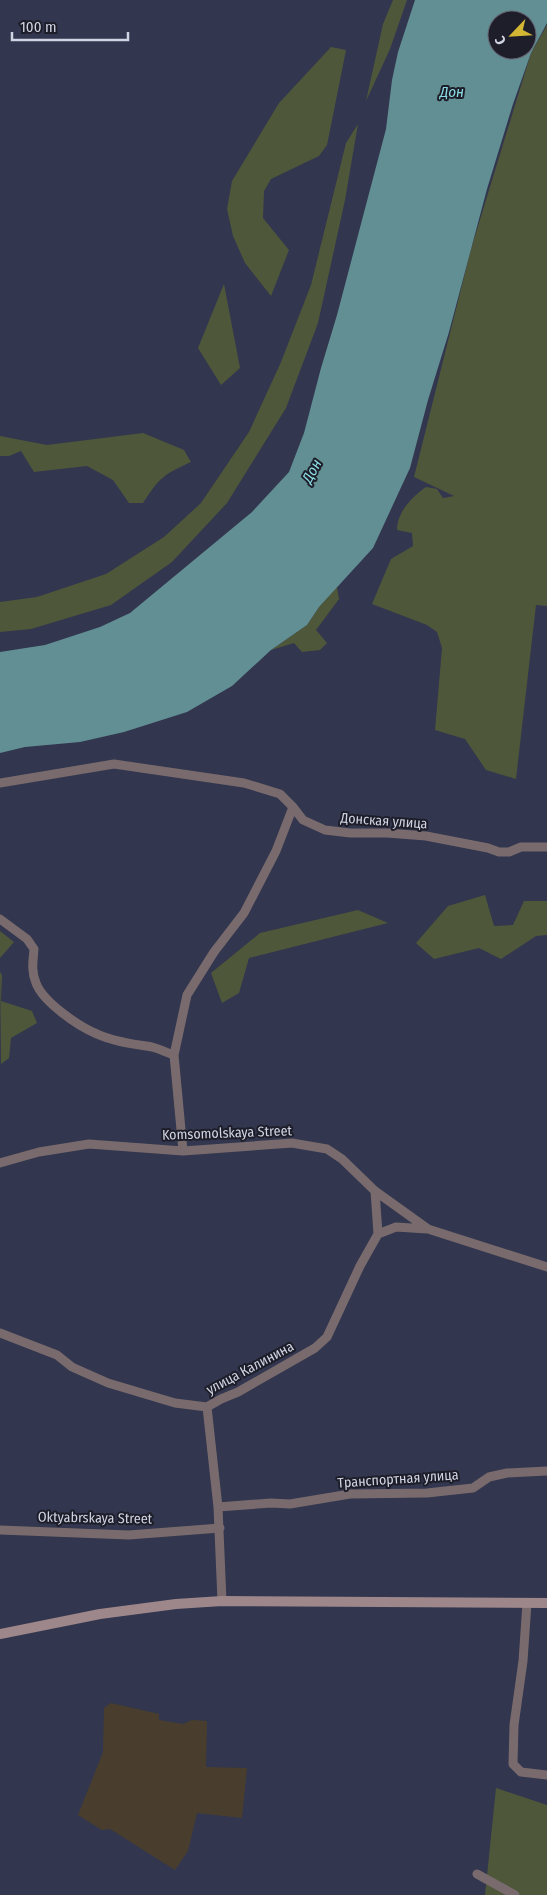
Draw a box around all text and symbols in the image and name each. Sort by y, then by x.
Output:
scale bar [12,10,129,42]
north arrow [487,10,537,60]
text: 100 m [20,18,57,36]
text: С [491,33,510,47]
water label: Дон [438,83,464,101]
water label: Дон [297,456,326,488]
street label: Донская улица [339,809,428,833]
street label: Komsomolskaya Street [162,1122,293,1144]
street label: улица Калинина [203,1338,297,1398]
street label: Транспортная улица [337,1466,459,1492]
street label: Oktyabrskaya Street [38,1509,153,1528]

